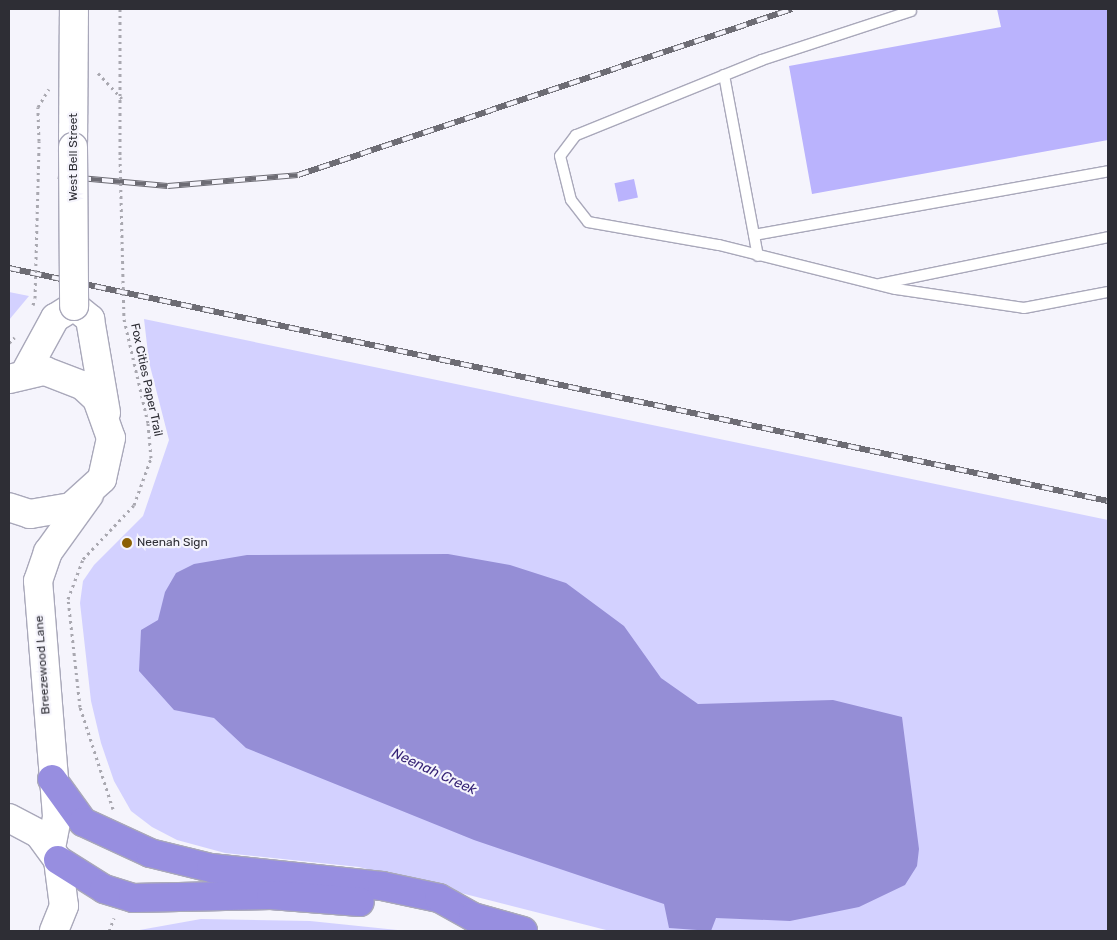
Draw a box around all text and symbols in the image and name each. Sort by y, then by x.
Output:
street label: West Bell Street [67,113,81,201]
street label: Fox Cities Paper Trail [127,322,165,438]
place label: Neenah Sign [137,536,208,550]
marker: Neenah Sign [121,537,133,549]
street label: Breezewood Lane [32,615,54,715]
water label: Neenah Creek [389,745,479,799]

